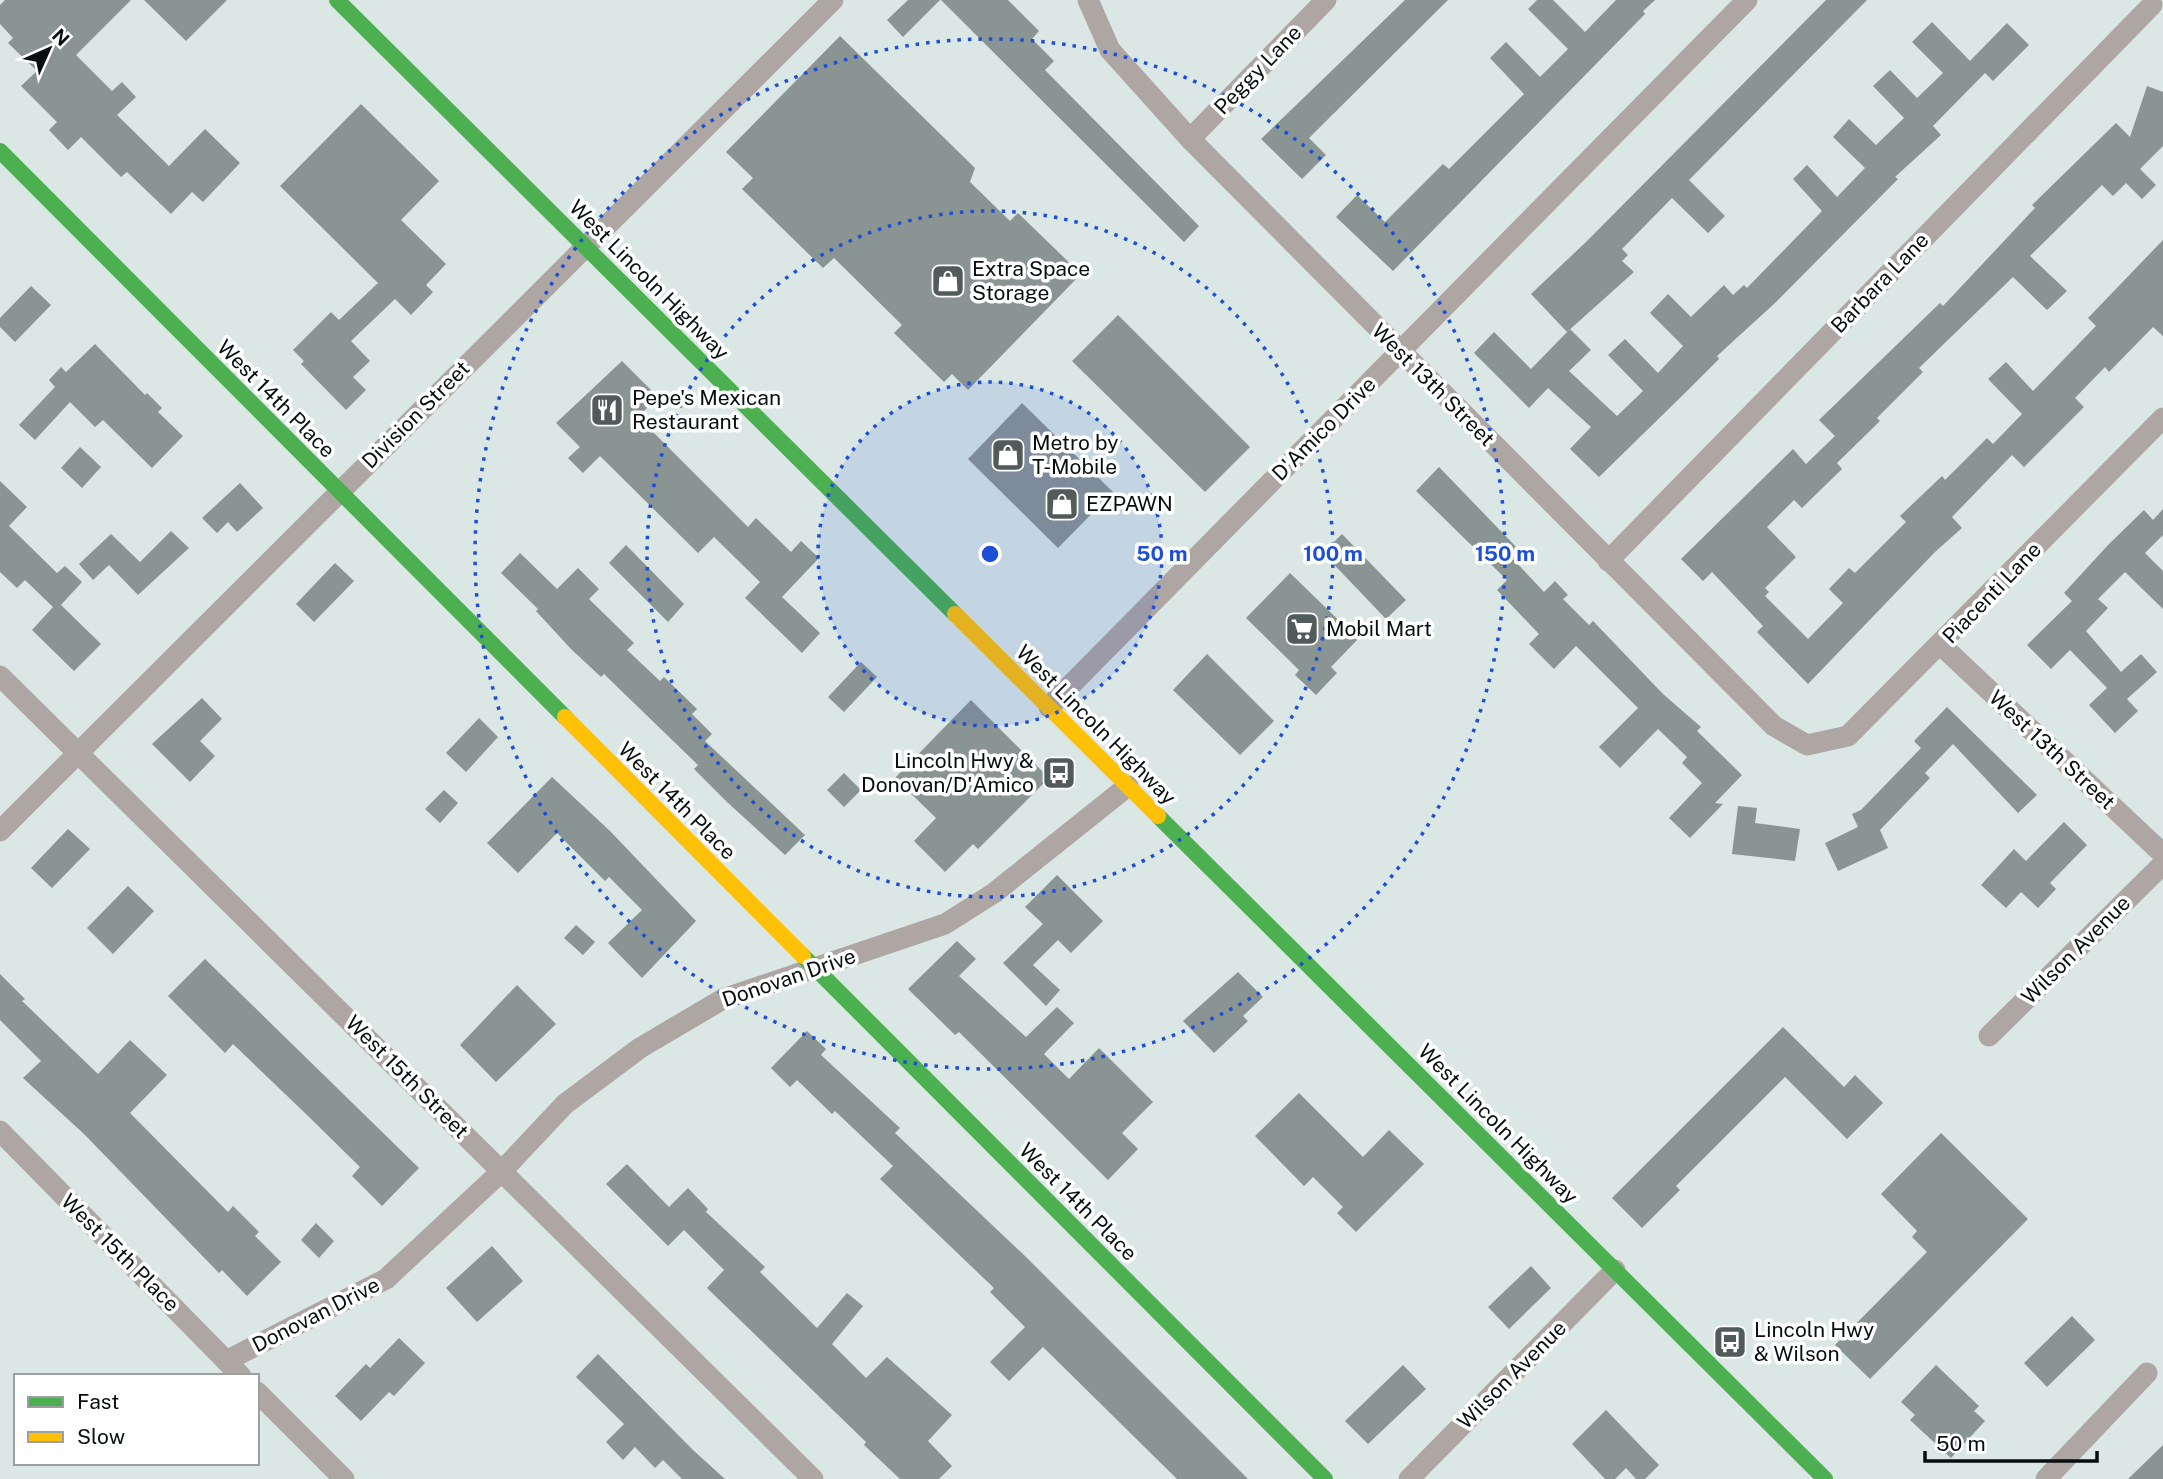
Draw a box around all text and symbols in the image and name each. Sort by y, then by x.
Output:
north arrow [14,14,84,84]
street label: Peggy Lane [1209,20,1306,120]
text: N [48,24,74,50]
street label: West Lincoln Highway [564,195,734,365]
street label: Barbara Lane [1826,227,1934,338]
place label: Extra Space Storage [972,256,1090,305]
shop icon: Extra Space Storage [929,262,967,300]
street label: West 13th Street [1367,318,1500,451]
street label: West 14th Place [212,335,340,463]
street label: Division Street [357,356,475,474]
street label: D'Amico Drive [1267,372,1381,486]
place label: Pepe's Mexican Restaurant [632,385,781,434]
restaurant icon: Pepe's Mexican Restaurant [588,391,626,429]
place label: Metro by T-Mobile [1032,430,1119,479]
shop icon: Metro by T-Mobile [989,436,1027,474]
shop icon: EZPAWN [1043,485,1081,523]
place label: EZPAWN [1086,491,1173,516]
street label: Piacenti Lane [1937,537,2046,648]
text: 50 m [1136,541,1188,566]
text: 100 m [1303,541,1363,566]
text: 150 m [1475,541,1535,566]
centre of rings [978,542,1002,566]
supermarket icon: Mobil Mart [1283,610,1321,648]
place label: Mobil Mart [1326,616,1432,641]
street label: West Lincoln Highway [1011,640,1181,810]
street label: West 13th Street [1984,685,2120,814]
street label: West 14th Place [613,737,741,865]
place label: Lincoln Hwy & Donovan/D'Amico [861,748,1034,797]
bus stop icon: Lincoln Hwy & Donovan/D'Amico [1040,754,1078,792]
street label: Wilson Avenue [2016,890,2135,1009]
street label: Donovan Drive [719,943,859,1012]
street label: West 15th Street [341,1010,474,1143]
street label: West Lincoln Highway [1413,1039,1583,1209]
street label: West 14th Place [1014,1138,1142,1266]
street label: West 15th Place [56,1189,184,1317]
street label: Donovan Drive [248,1272,384,1357]
street label: Wilson Avenue [1452,1315,1571,1434]
place label: Lincoln Hwy & Wilson [1754,1317,1874,1366]
bus stop icon: Lincoln Hwy & Wilson [1711,1323,1749,1361]
legend [14,1374,259,1465]
text: Fast [77,1389,119,1414]
scale bar [1925,1420,2096,1464]
text: Slow [77,1424,125,1449]
text: 50 m [1936,1431,1986,1456]

